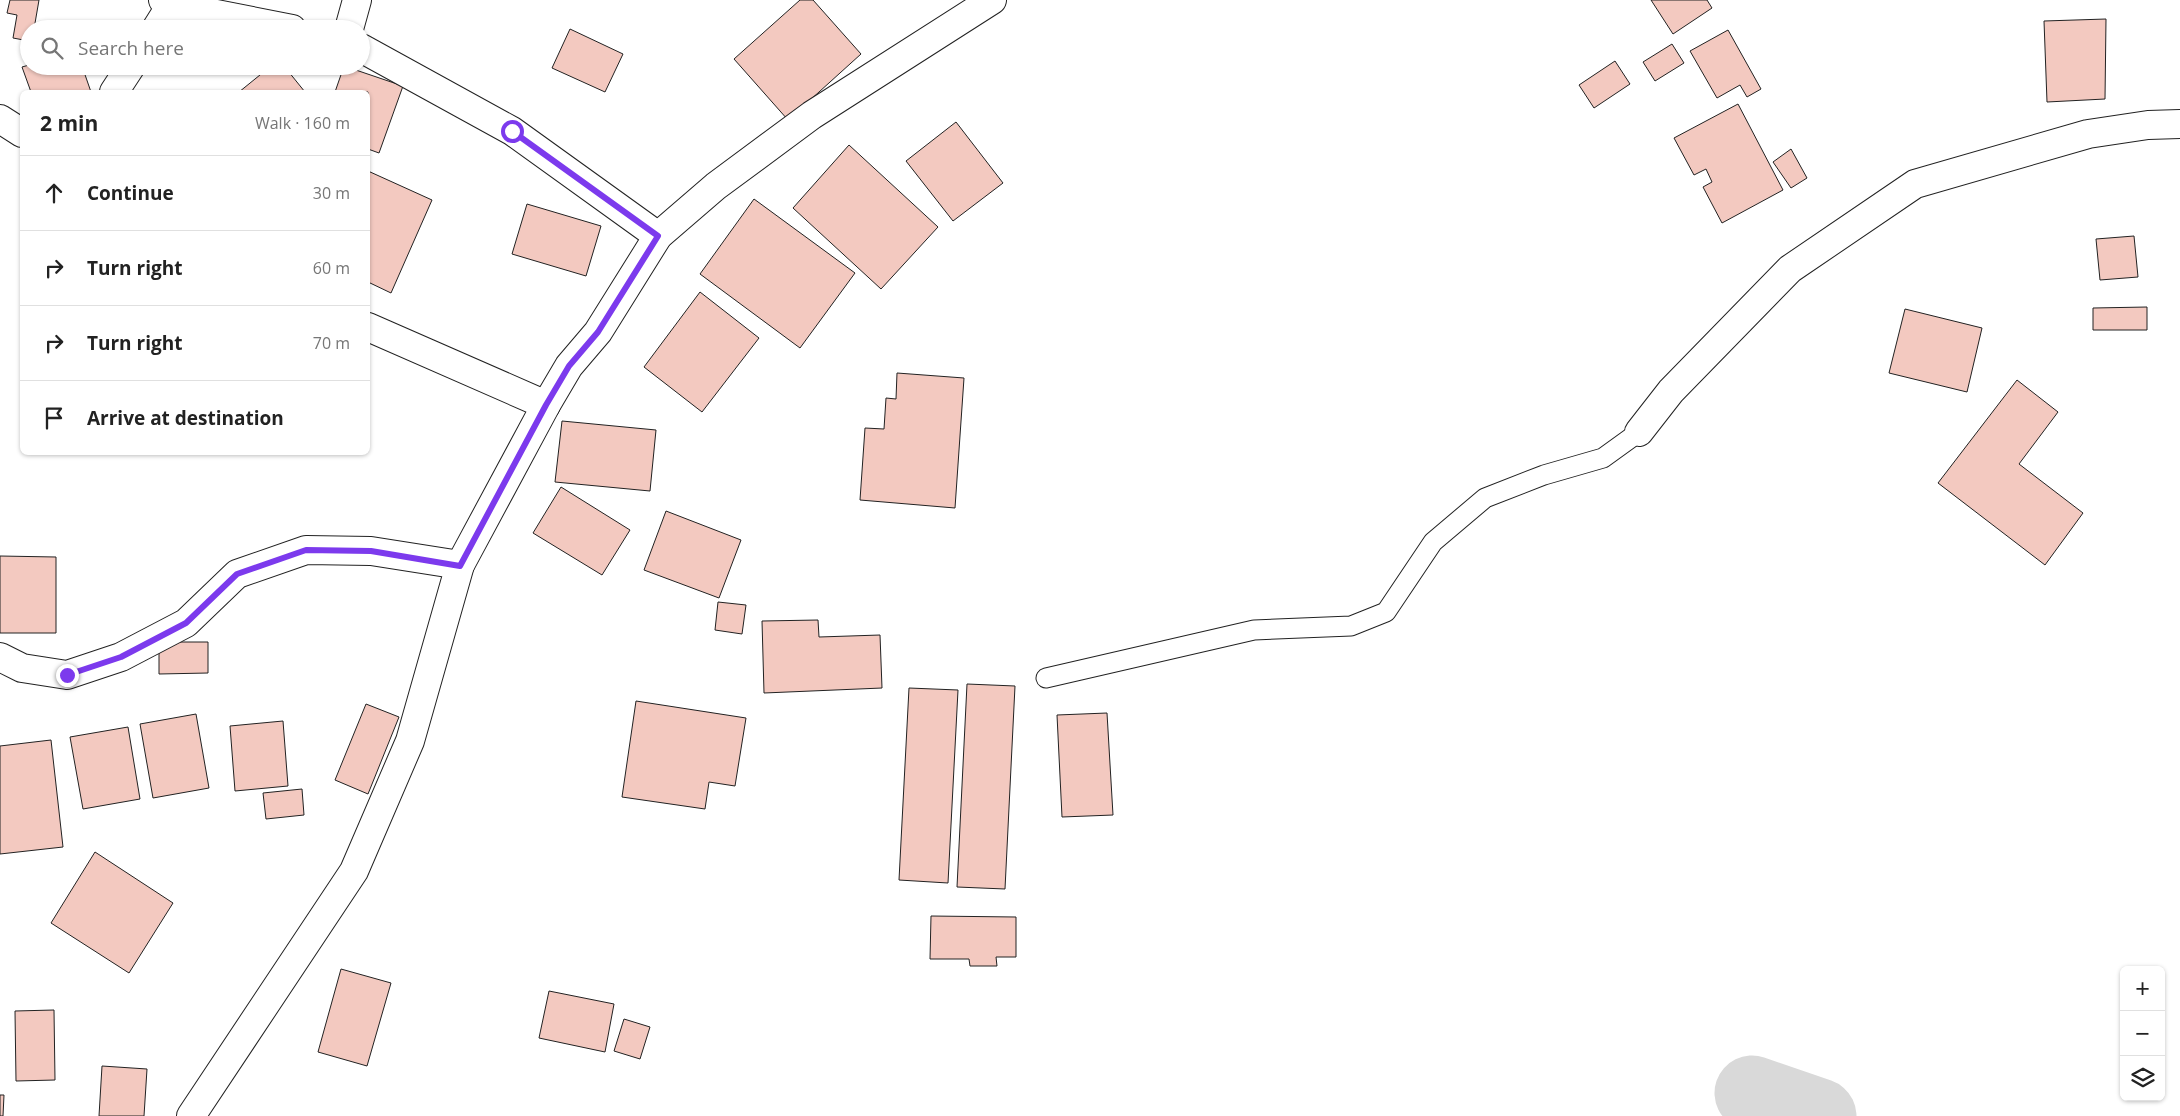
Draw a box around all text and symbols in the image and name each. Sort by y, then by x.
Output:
search box [20,20,370,75]
icon: search [38,34,66,62]
text: Search here [78,35,184,61]
text: 2 min [40,109,98,137]
text: Walk · 160 m [255,112,350,134]
route start [501,120,524,143]
icon: ahead [40,179,68,207]
text: Continue [87,180,174,206]
text: 30 m [313,182,350,204]
icon: right [40,254,68,282]
text: Turn right [87,255,182,281]
text: 60 m [313,257,350,279]
icon: right [40,329,68,357]
text: Turn right [87,330,182,356]
text: 70 m [313,332,350,354]
icon: arrive [40,404,68,432]
text: Arrive at destination [87,405,284,431]
route end [56,664,79,687]
map controls [2120,966,2165,1101]
button: + [2120,966,2165,1011]
button: − [2120,1011,2165,1056]
button: layers [2120,1056,2165,1101]

